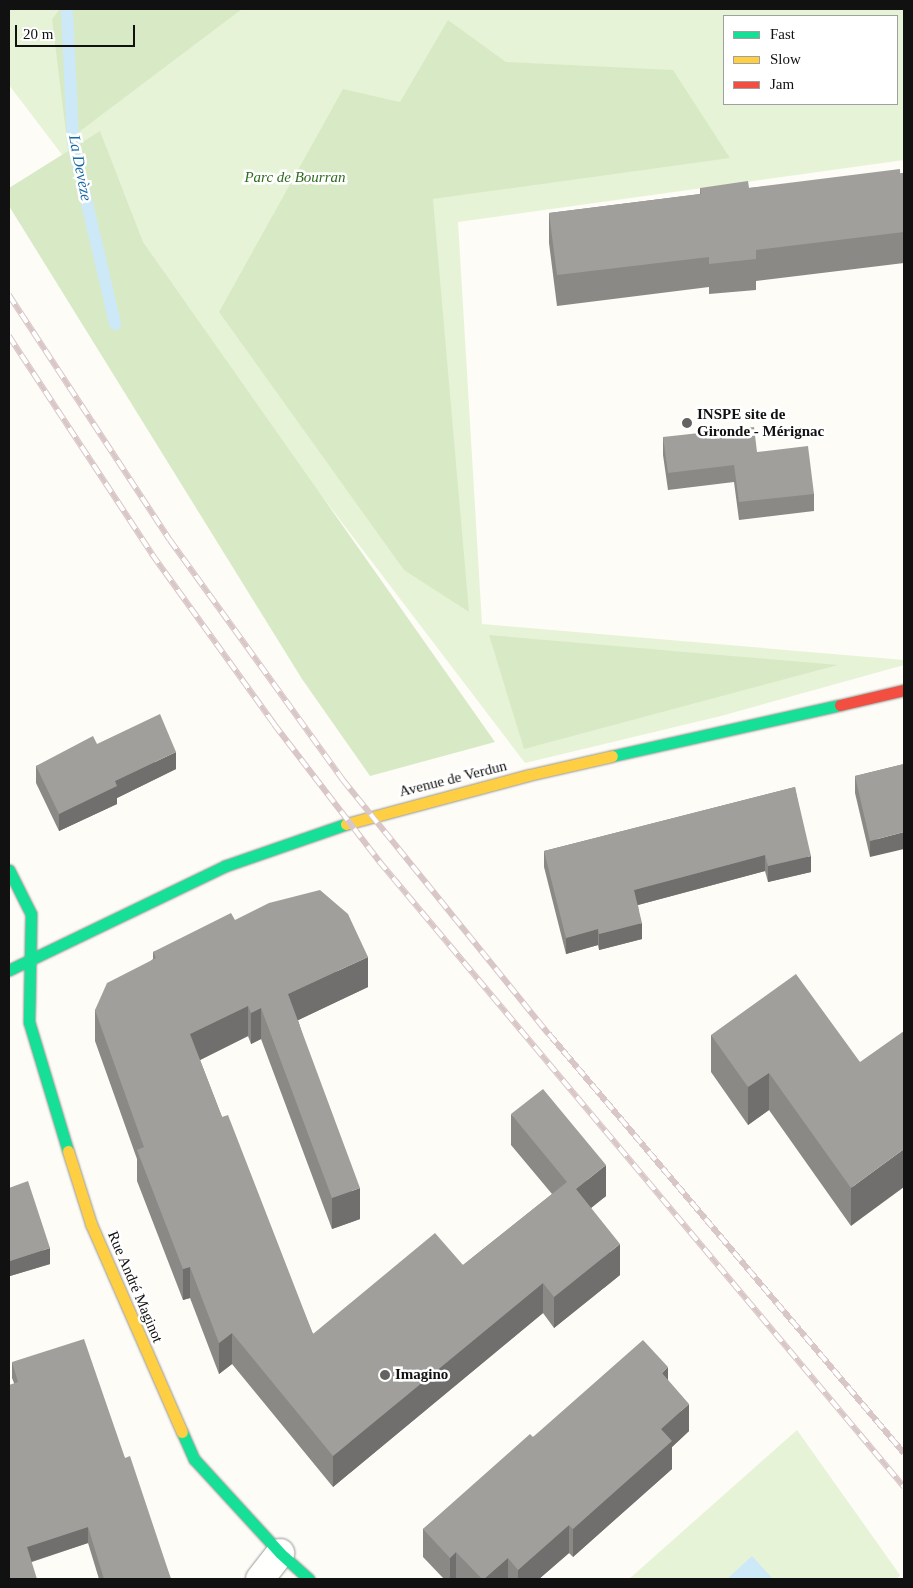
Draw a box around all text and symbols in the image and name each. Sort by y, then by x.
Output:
scale bar [18,15,138,47]
legend [723,15,898,105]
text: 20 m [23,26,53,42]
text: Fast [770,26,795,42]
text: Slow [770,51,801,67]
text: Jam [770,76,794,92]
water label: La Devèze [64,133,96,203]
park label: Parc de Bourran [244,169,346,187]
place label: INSPE site de Gironde - Mérignac [697,405,824,440]
marker: INSPE site de Gironde - Mérignac [681,417,693,429]
street label: Avenue de Verdun [397,757,509,801]
street label: Rue André Maginot [103,1228,167,1346]
place label: Imagino [395,1366,448,1384]
marker: Imagino [379,1369,391,1381]

